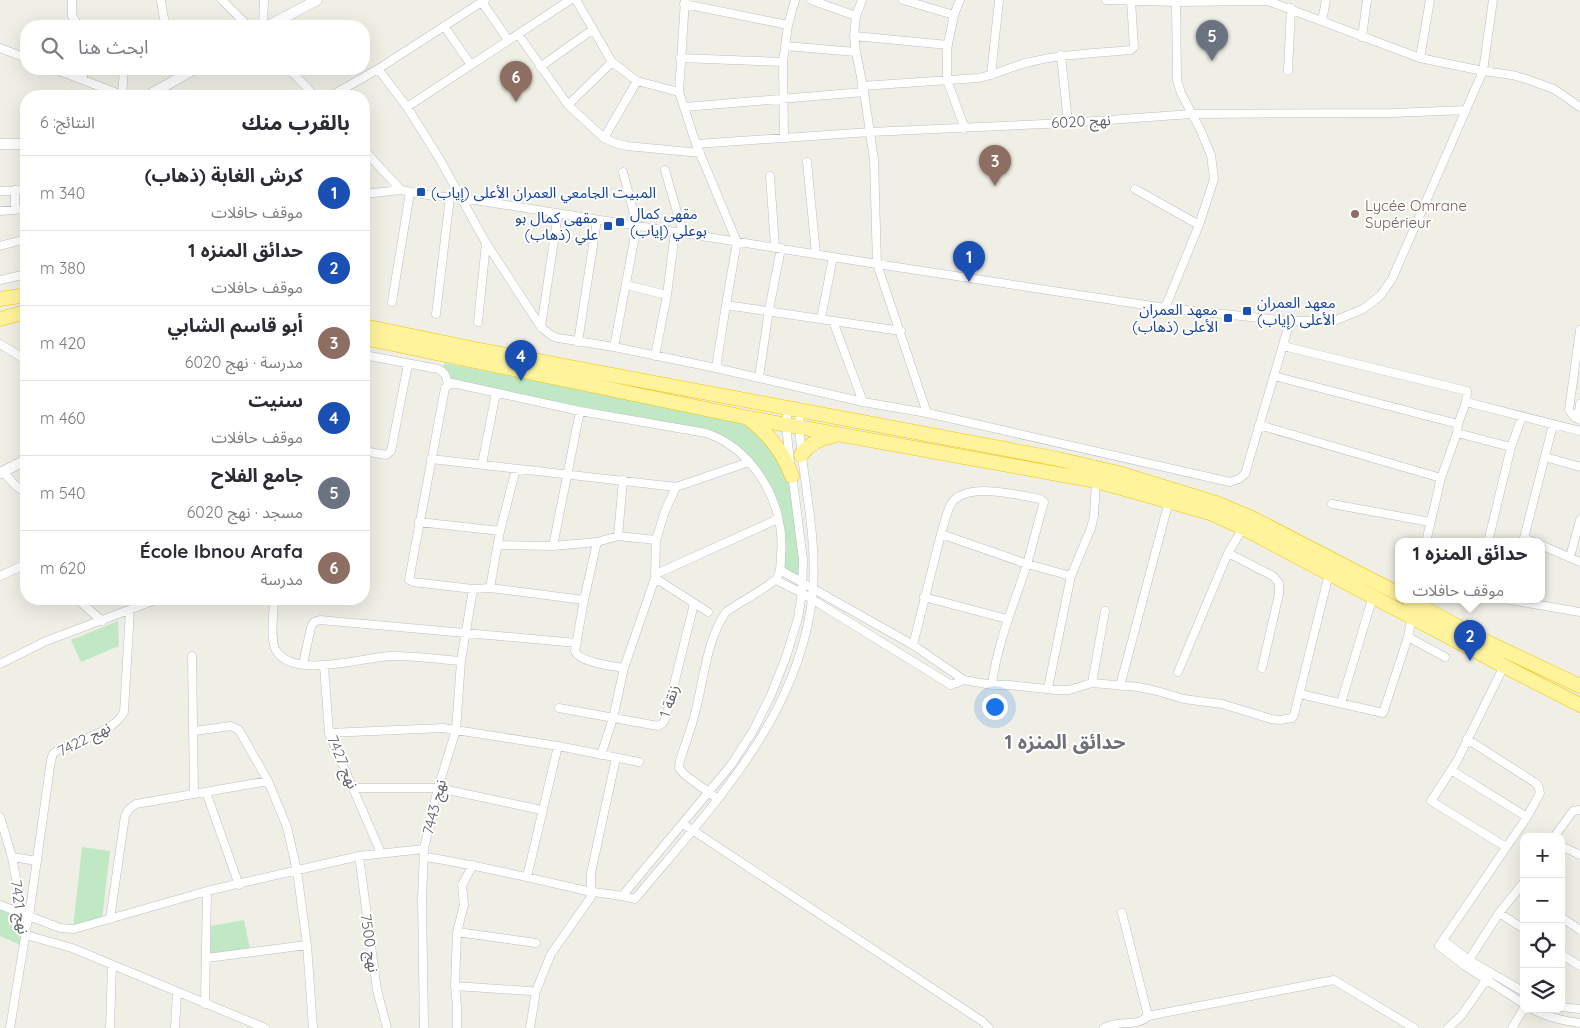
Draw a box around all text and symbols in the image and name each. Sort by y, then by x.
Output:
search box [20,20,370,75]
pin: 5 [1196,20,1228,61]
icon: search [38,34,66,62]
text: ابحث هنا [78,35,149,59]
pin: 6 [500,61,532,102]
text: بالقرب منك [242,109,350,135]
street label: نهج 6020 [1051,110,1111,135]
text: النتائج: 6 [40,112,95,132]
pin: 3 [979,145,1011,186]
text: كرش الغابة (ذهاب) [145,163,303,187]
text: 340 m [40,183,85,203]
text: 1 [331,183,337,203]
place label: المبيت الجامعي العمران الأعلى (إياب) [431,183,656,204]
marker: المبيت الجامعي العمران الأعلى (إياب) [415,186,427,198]
place label: Lycée Omrane Supérieur [1365,196,1467,232]
text: موقف حافلات [211,202,303,222]
place label: مقهى كمال بوعلي (إياب) [630,204,707,242]
place label: مقهى كمال بو علي (ذهاب) [515,208,598,246]
marker: Lycée Omrane Supérieur [1349,208,1361,220]
marker: مقهى كمال بوعلي (إياب) [614,216,626,228]
marker: مقهى كمال بو علي (ذهاب) [602,220,614,232]
text: حدائق المنزه 1 [188,238,303,262]
pin: 1 [953,241,985,282]
text: 380 m [40,258,86,278]
text: 2 [329,258,339,278]
text: موقف حافلات [211,277,303,297]
place label: معهد العمران الأعلى (إياب) [1257,293,1336,330]
place label: معهد العمران الأعلى (ذهاب) [1132,300,1218,336]
marker: معهد العمران الأعلى (إياب) [1241,305,1253,317]
marker: معهد العمران الأعلى (ذهاب) [1222,312,1234,324]
text: أبو قاسم الشابي [168,313,303,337]
text: 420 m [40,333,86,353]
text: 3 [330,333,338,353]
pin: 4 [505,340,537,381]
text: مدرسة · نهج 6020 [185,352,303,372]
text: سنيت [248,388,303,412]
text: 460 m [40,408,86,428]
text: 4 [329,408,339,428]
text: موقف حافلات [211,427,303,447]
text: جامع الفلاح [211,463,303,487]
text: 540 m [40,483,86,503]
text: 5 [329,483,339,503]
text: مسجد · نهج 6020 [187,502,303,522]
popup [1395,538,1545,603]
text: École Ibnou Arafa [140,539,303,563]
text: حدائق المنزه 1 [1412,541,1528,565]
text: 620 m [40,558,86,578]
text: 6 [330,558,338,578]
text: مدرسة [260,569,303,589]
text: موقف حافلات [1412,580,1504,600]
pin: 2 [1454,620,1486,661]
street label: زنقة 1 [655,682,683,720]
your location [982,694,1008,720]
street label: نهج 7422 [54,718,115,763]
district label: حدائق المنزه 1 [1004,729,1126,754]
street label: نهج 7427 [321,732,363,793]
street label: نهج 7443 [418,777,453,837]
map controls [1520,833,1565,1013]
button: + [1520,833,1565,878]
button: − [1520,878,1565,923]
street label: نهج 7421 [4,879,33,936]
street label: نهج 7500 [354,912,384,974]
button: locate [1520,923,1565,968]
button: layers [1520,968,1565,1013]

